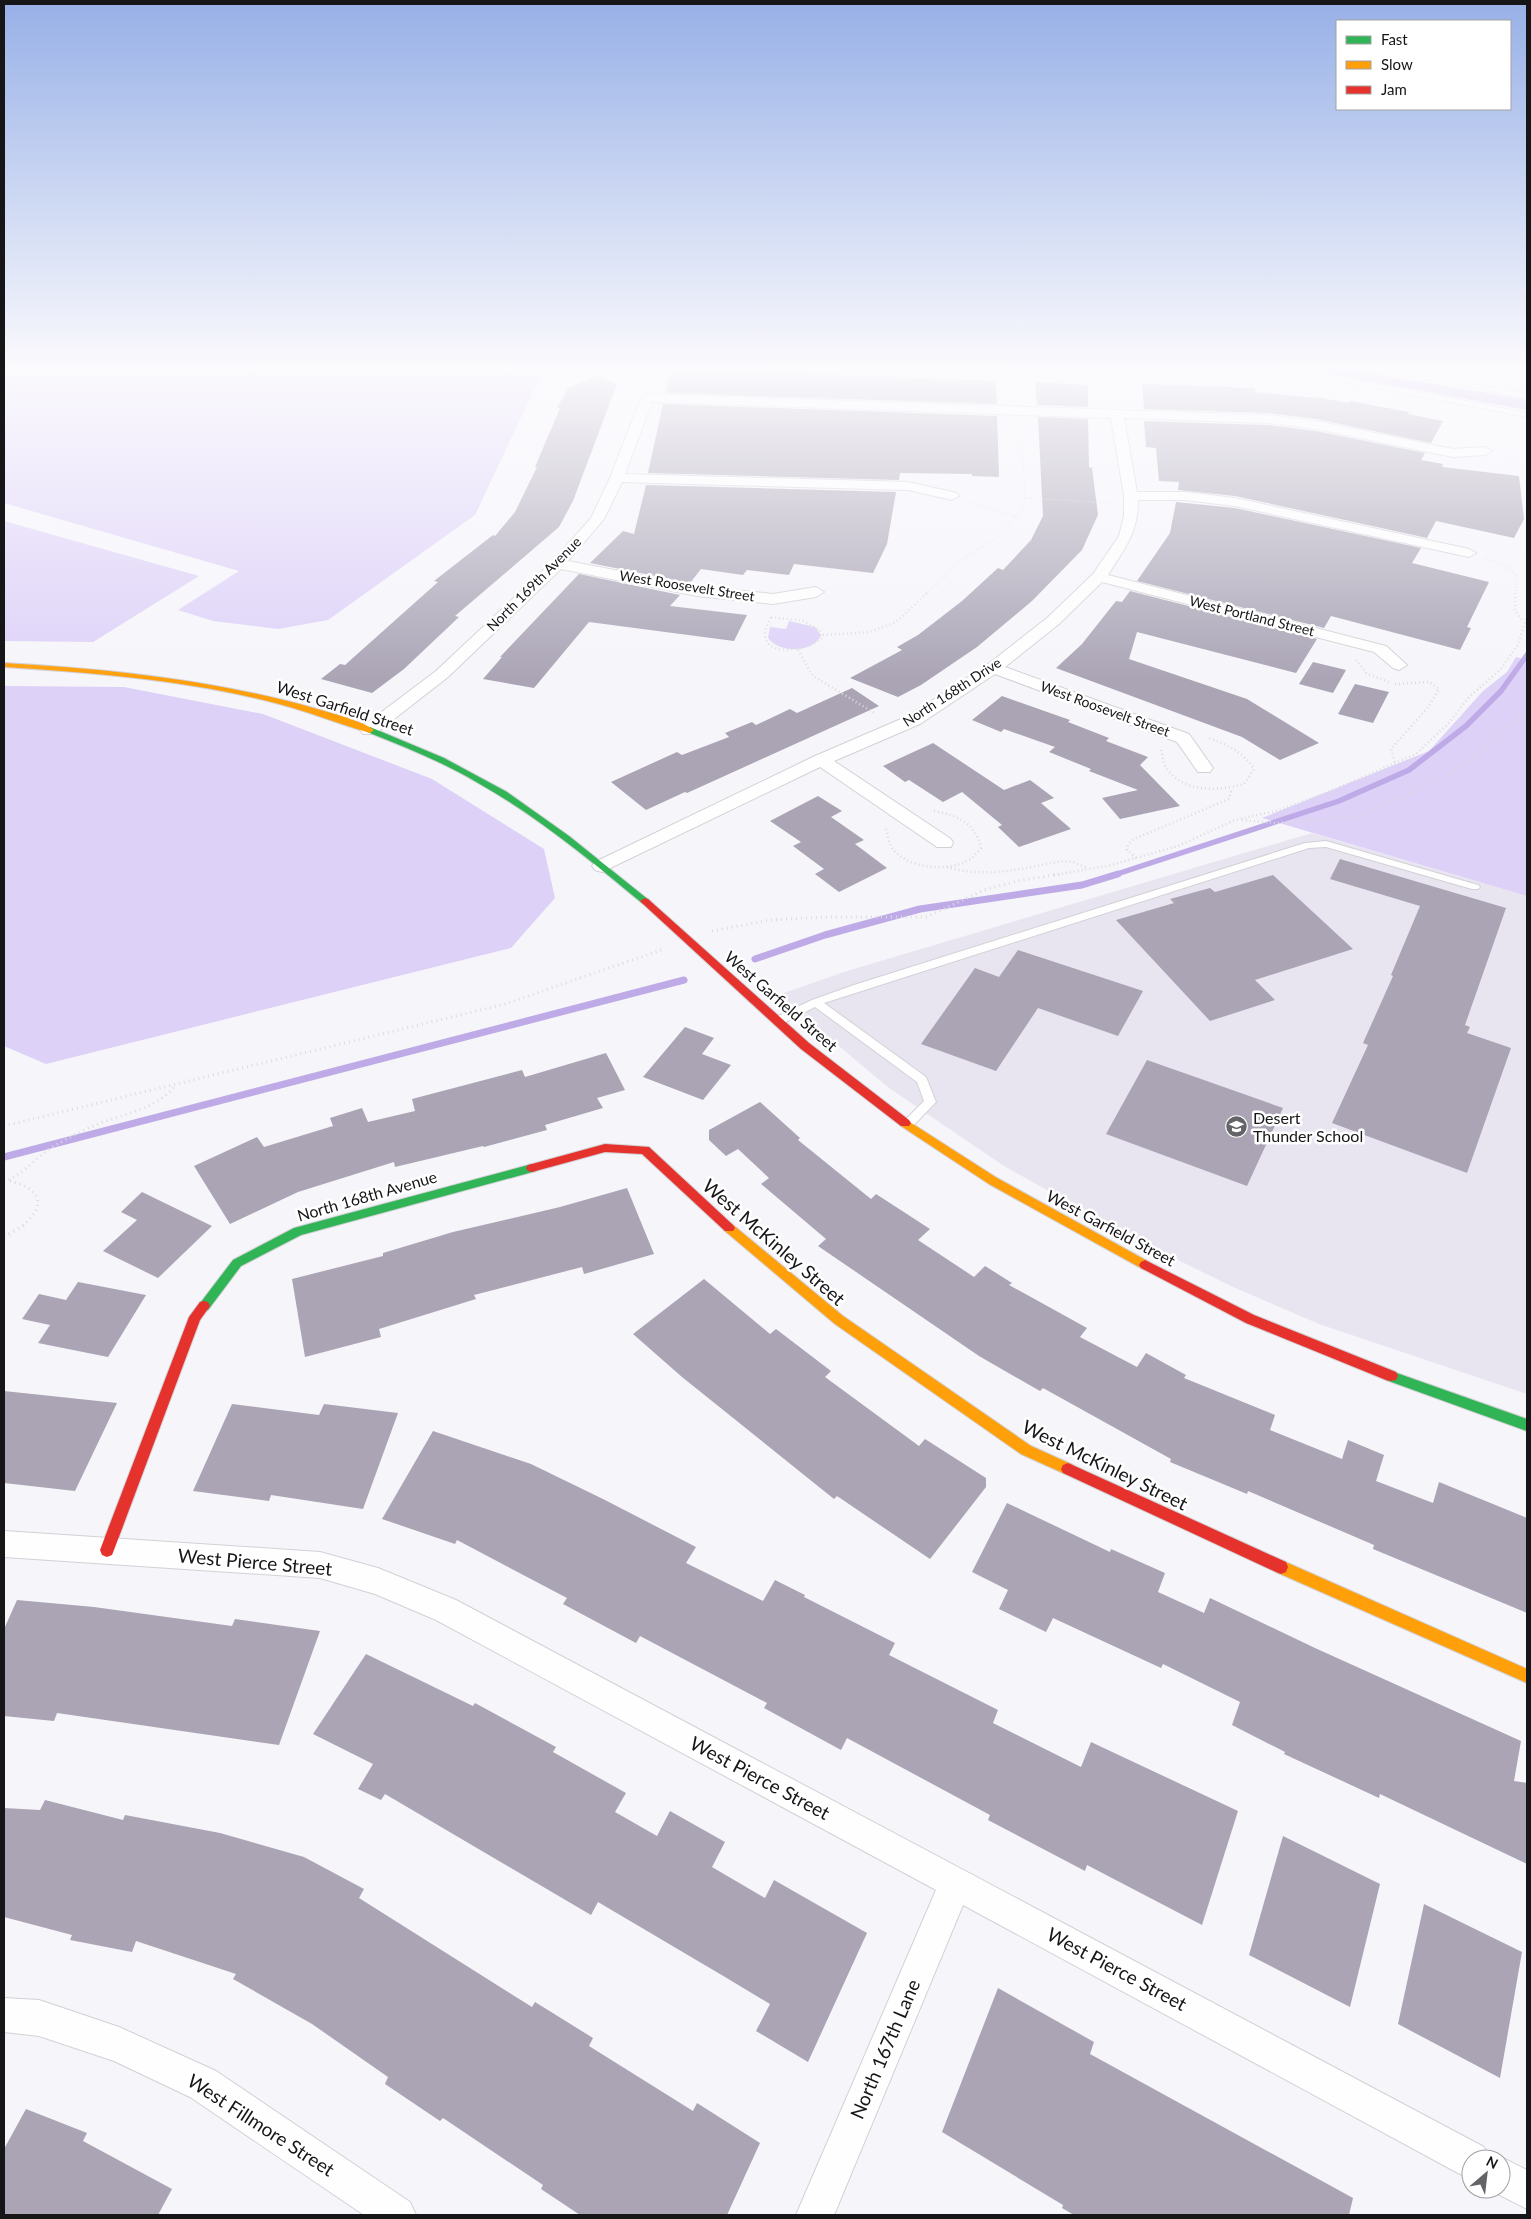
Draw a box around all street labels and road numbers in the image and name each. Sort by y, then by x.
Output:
street label: North 169th Avenue [483,533,584,634]
street label: West Roosevelt Street [618,566,756,605]
street label: West Portland Street [1188,592,1316,639]
street label: North 168th Drive [899,653,1004,730]
street label: West Garfield Street [274,676,416,739]
street label: West Roosevelt Street [1038,677,1172,740]
street label: West Garfield Street [721,947,842,1055]
street label: North 168th Avenue [295,1166,439,1225]
street label: West McKinley Street [698,1174,850,1310]
street label: West Garfield Street [1044,1186,1179,1270]
street label: West McKinley Street [1019,1415,1192,1515]
street label: West Pierce Street [177,1543,333,1580]
street label: West Pierce Street [686,1731,834,1824]
street label: West Pierce Street [1043,1922,1191,2015]
street label: North 167th Lane [845,1976,924,2122]
street label: West Fillmore Street [183,2068,339,2181]

